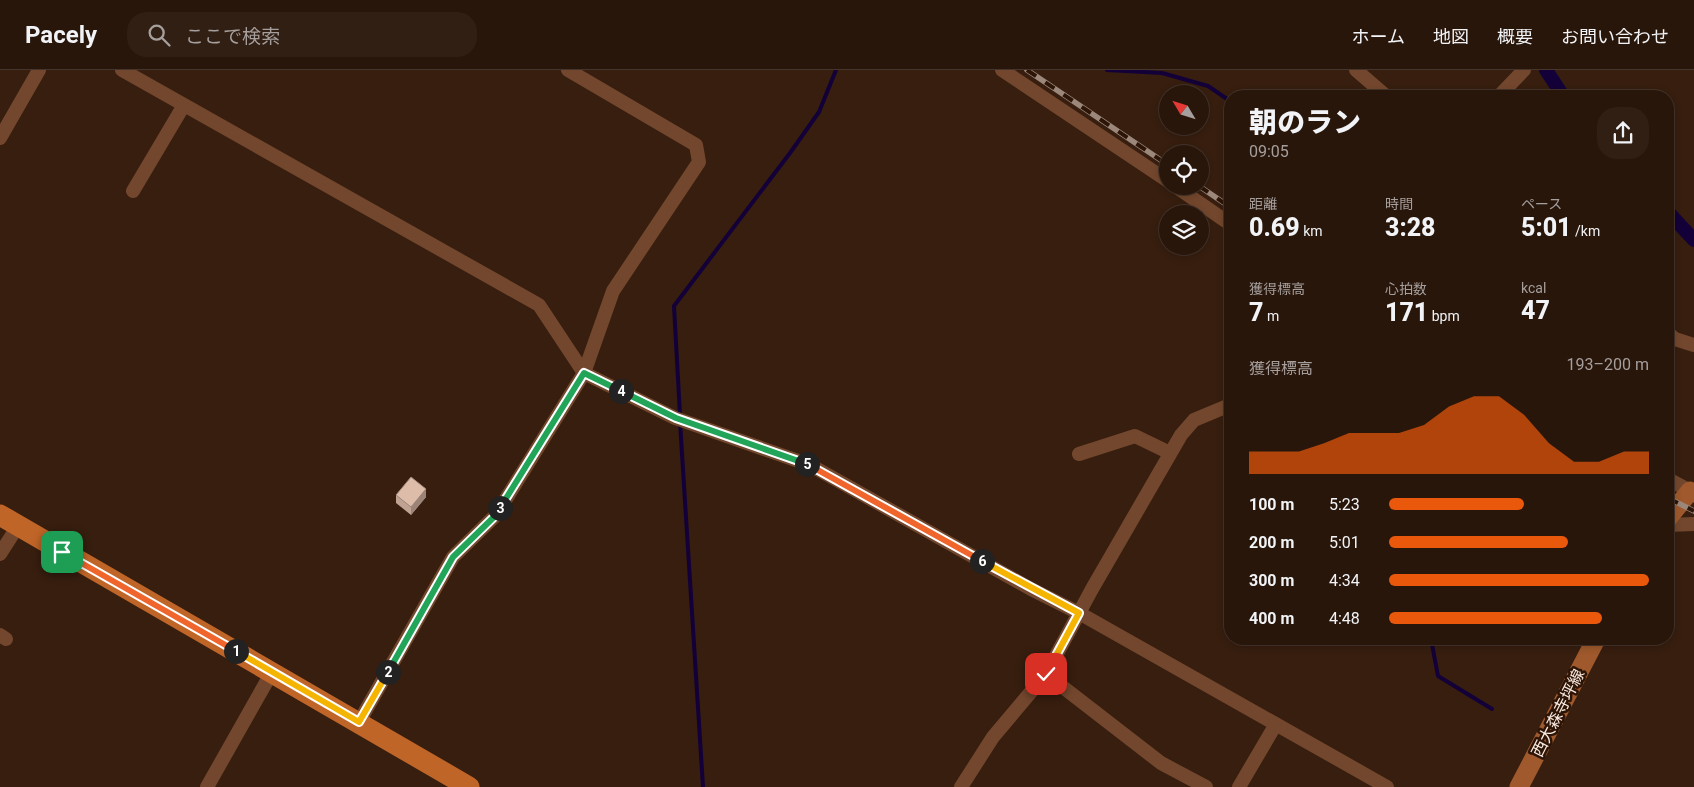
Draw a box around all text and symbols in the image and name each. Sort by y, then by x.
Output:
search box [127,12,477,57]
text: Pacely [25,21,97,49]
icon: search [145,21,173,49]
text: ここで検索 [185,25,280,48]
text: ホーム [1352,26,1405,47]
text: 地図 [1433,26,1469,47]
text: 概要 [1497,26,1533,47]
text: お問い合わせ [1561,26,1669,47]
north arrow [1159,85,1209,135]
map controls [1159,85,1209,255]
text: 朝のラン [1249,106,1361,139]
button: share [1597,107,1649,159]
text: 09:05 [1249,142,1289,161]
button: locate [1159,145,1209,195]
text: 距離 [1249,196,1277,212]
text: 時間 [1385,196,1413,212]
text: ペース [1521,196,1562,212]
button: layers [1159,205,1209,255]
text: 0.69 [1249,213,1300,242]
text: 3:28 [1385,213,1436,242]
text: 5:01 [1521,213,1572,242]
text: km [1300,223,1323,239]
text: /km [1572,223,1600,239]
text: kcal [1521,280,1546,296]
text: 獲得標高 [1249,281,1305,297]
text: 心拍数 [1385,281,1427,297]
text: 47 [1521,296,1550,325]
text: 7 [1249,298,1263,327]
text: 171 [1385,298,1428,327]
text: m [1263,308,1279,324]
text: bpm [1428,308,1460,324]
text: 193–200 m [1567,355,1649,374]
text: 獲得標高 [1249,359,1313,378]
pin: 4 [608,378,634,404]
text: 4 [617,383,626,399]
pin: 5 [794,452,820,476]
text: 5 [803,456,812,472]
text: 100 m [1249,495,1294,514]
text: 5:23 [1329,495,1360,514]
pin: 3 [488,496,512,520]
text: 3 [496,500,505,516]
pin [41,531,83,573]
text: 200 m [1249,533,1294,552]
text: 5:01 [1329,533,1360,552]
icon: arrive [48,538,76,566]
pin: 6 [970,548,994,574]
text: 6 [978,553,987,569]
text: 300 m [1249,571,1294,590]
text: 4:34 [1329,571,1360,590]
text: 400 m [1249,609,1294,628]
text: 4:48 [1329,609,1360,628]
pin: 1 [224,638,248,664]
text: 1 [232,643,241,659]
pin [1025,653,1067,695]
pin: 2 [376,660,400,684]
icon: check [1032,660,1060,688]
text: 2 [384,664,393,680]
street label: 西大森寺坪線 [1528,666,1588,760]

